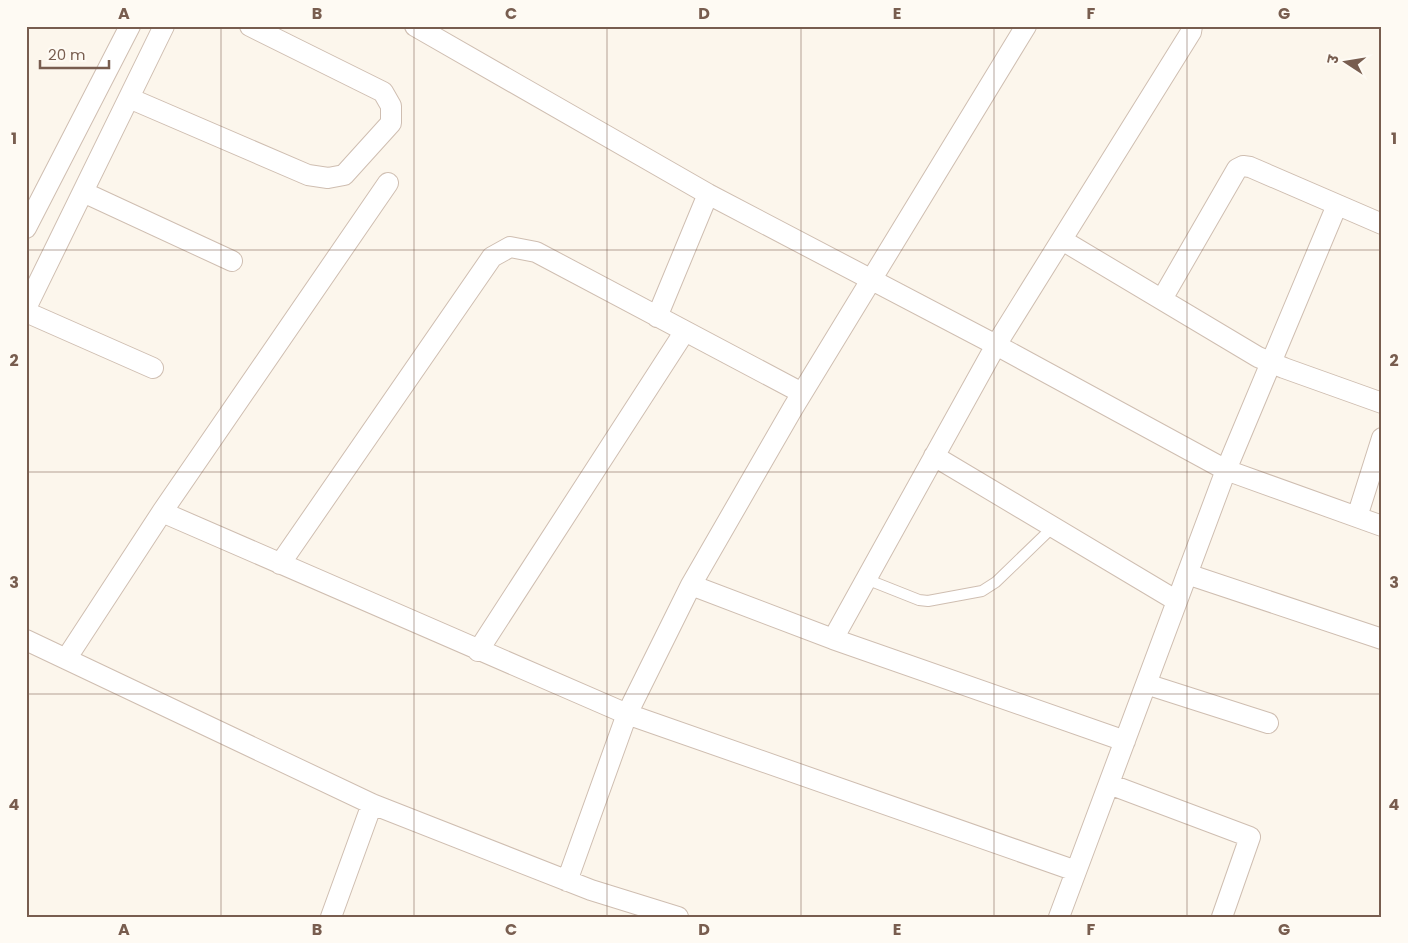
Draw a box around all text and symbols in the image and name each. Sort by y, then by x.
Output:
text: A [118,2,130,25]
text: B [312,2,322,25]
text: C [505,2,517,25]
text: D [698,2,710,25]
text: E [893,2,901,25]
text: F [1087,2,1096,25]
text: G [1278,2,1290,25]
scale bar [40,38,109,70]
north arrow [1320,38,1370,88]
text: 20 m [48,44,86,65]
text: उ [1322,52,1344,66]
text: 1 [11,127,17,150]
text: 1 [1391,127,1397,150]
text: 2 [9,349,19,372]
text: 2 [1389,349,1399,372]
text: 3 [9,571,19,594]
text: 3 [1389,571,1399,594]
text: 4 [9,793,20,816]
text: 4 [1389,793,1400,816]
text: A [118,918,130,941]
text: B [312,918,322,941]
text: C [505,918,517,941]
text: D [698,918,710,941]
text: E [893,918,901,941]
text: F [1087,918,1096,941]
text: G [1278,918,1290,941]

